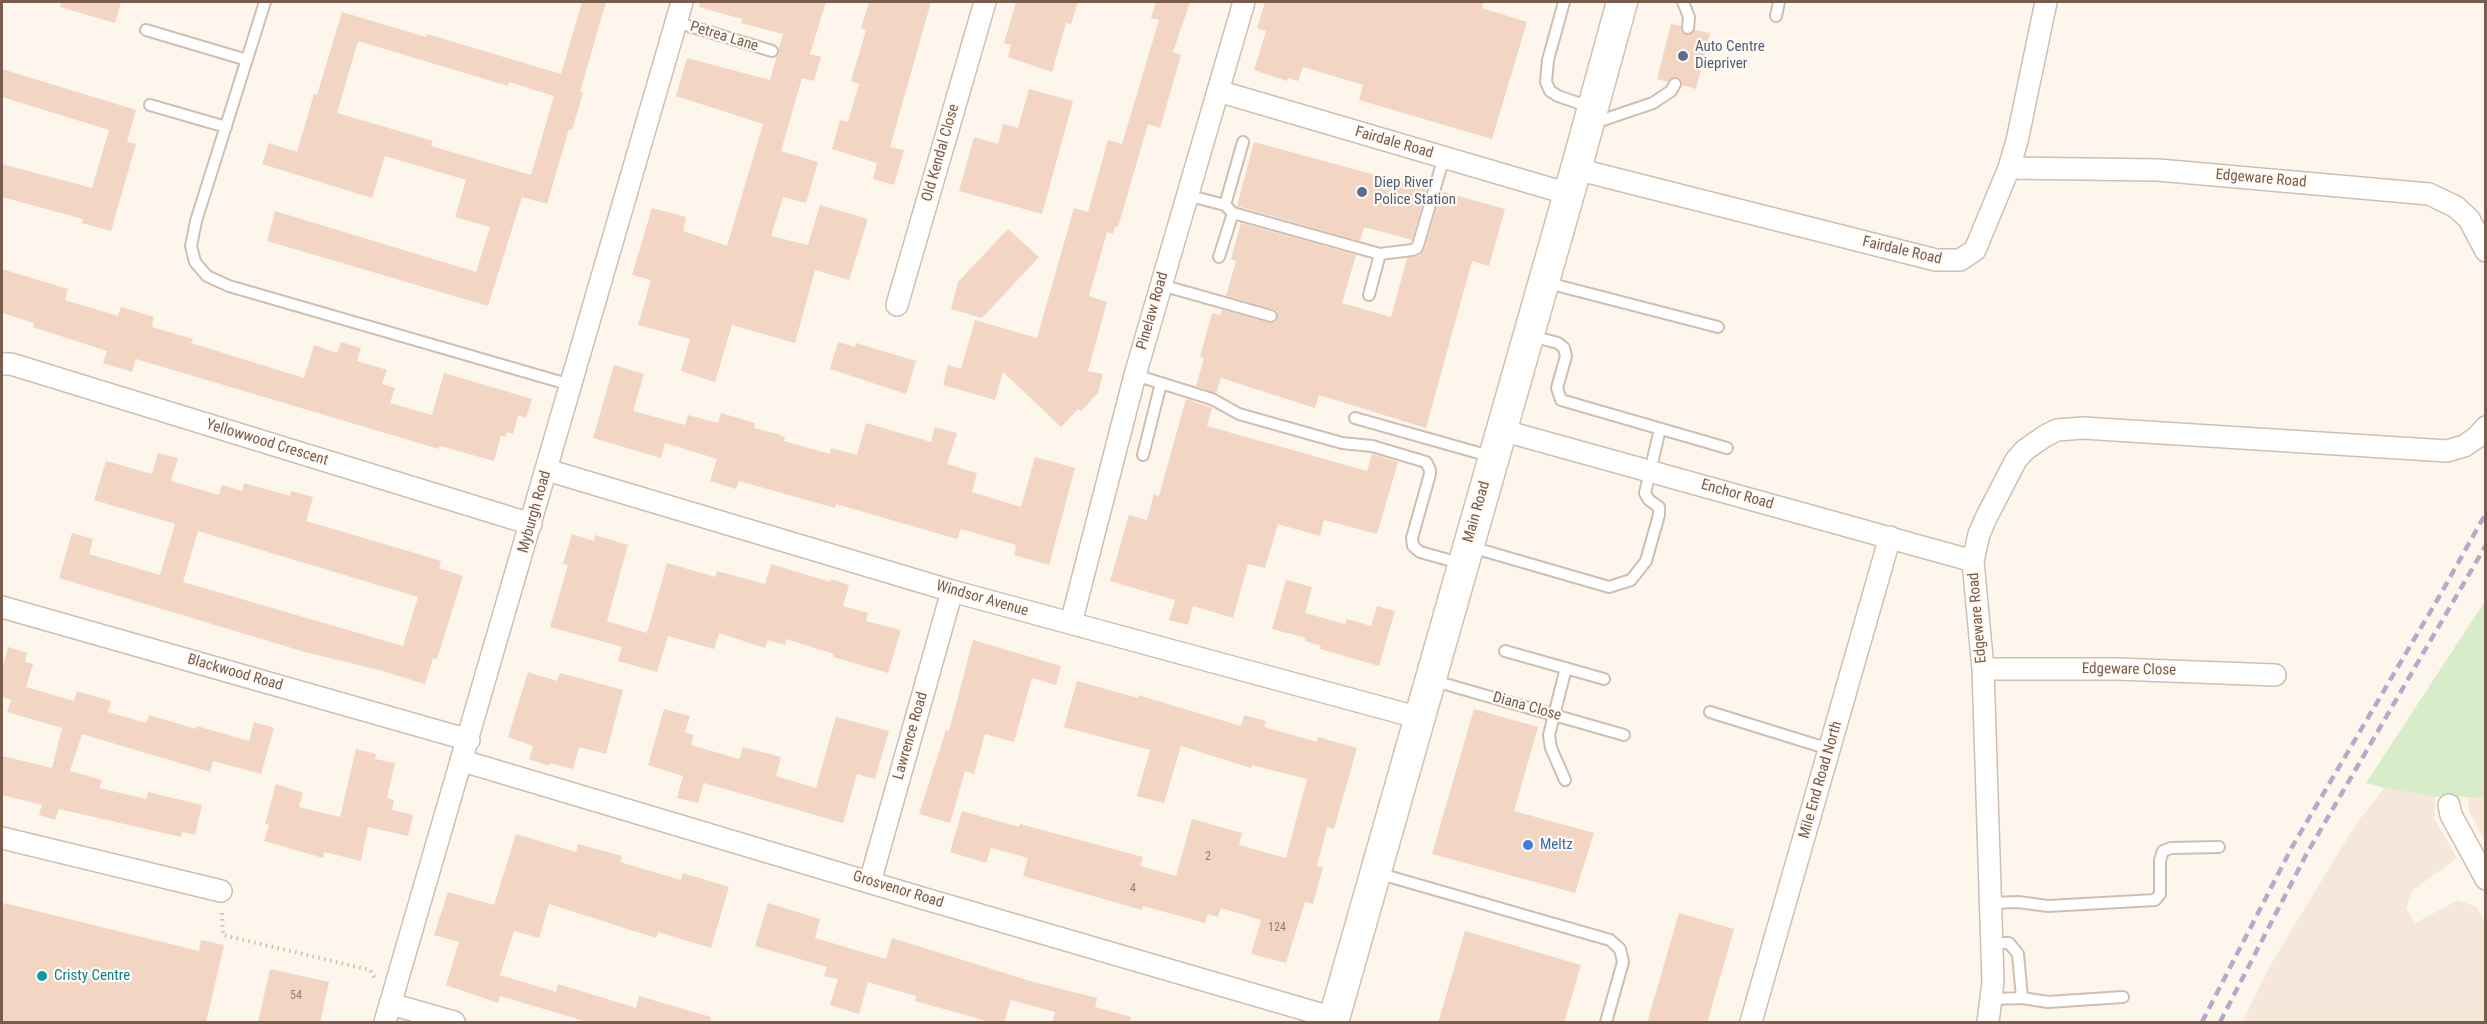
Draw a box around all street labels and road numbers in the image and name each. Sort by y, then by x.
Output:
street label: Petrea Lane [688,18,760,56]
street label: Old Kendal Close [918,102,964,204]
street label: Fairdale Road [1353,123,1435,163]
street label: Edgeware Road [2215,166,2307,192]
street label: Fairdale Road [1861,233,1943,269]
street label: Pinelaw Road [1133,270,1173,352]
street label: Yellowwood Crescent [204,416,330,470]
street label: Myburgh Road [515,469,555,555]
street label: Enchor Road [1699,476,1775,514]
street label: Main Road [1460,479,1494,545]
street label: Edgeware Road [1965,572,1991,664]
street label: Windsor Avenue [934,577,1030,621]
street label: Blackwood Road [185,651,285,695]
street label: Edgeware Close [2082,660,2176,680]
street label: Diana Close [1491,689,1563,725]
street label: Lawrence Road [890,690,932,782]
street label: Mile End Road North [1796,719,1846,841]
street label: Grosvenor Road [850,868,946,912]

